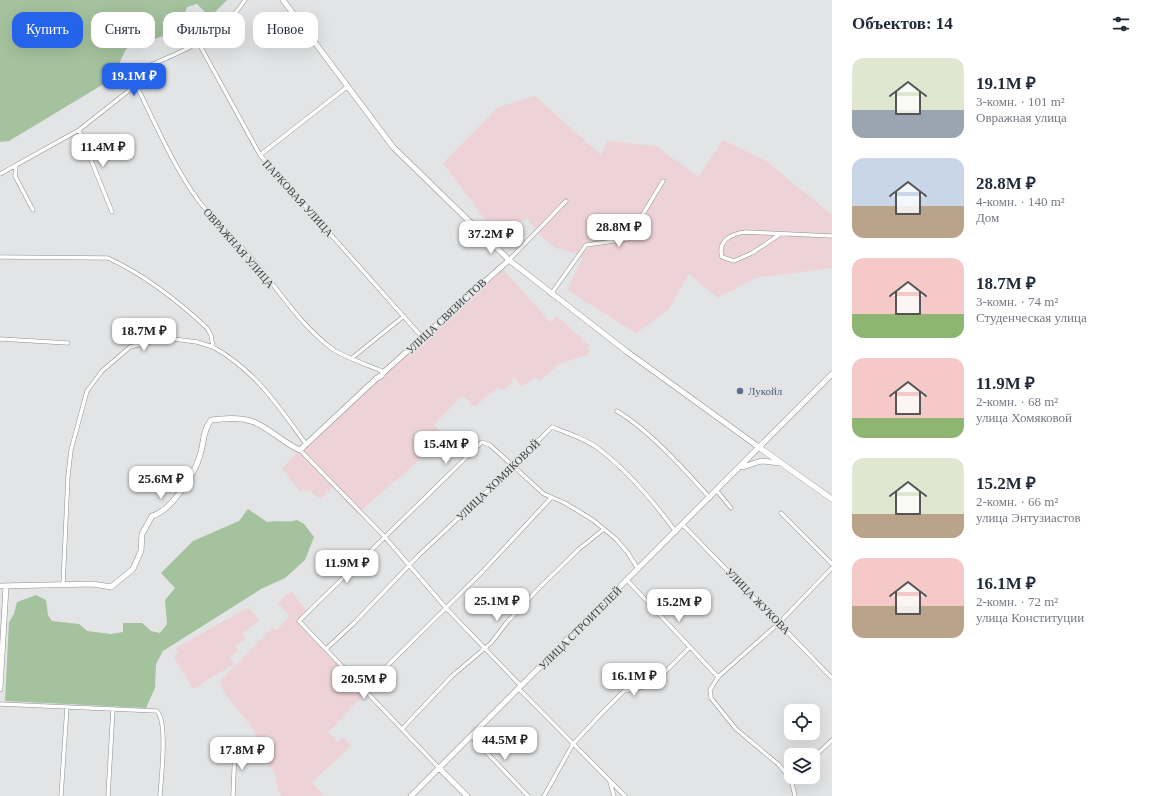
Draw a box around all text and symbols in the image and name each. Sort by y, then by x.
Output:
chip: Купить [12,12,83,48]
chip: Снять [91,12,155,48]
chip: Фильтры [163,12,245,48]
chip: Новое [253,12,318,48]
icon: filters [1110,13,1132,35]
text: Объектов: 14 [852,14,953,33]
pin: 19.1M ₽ [97,63,171,97]
text: 19.1M ₽ [111,68,157,83]
icon: home [884,74,932,122]
text: 19.1M ₽ [976,74,1036,93]
text: 3-комн. · 101 m² [976,94,1065,109]
text: Овражная улица [976,110,1067,125]
pin: 11.4M ₽ [66,134,140,168]
text: 11.4M ₽ [80,139,126,154]
street label: ПАРКОВАЯ УЛИЦА [260,157,336,239]
icon: home [884,174,932,222]
text: 28.8M ₽ [976,174,1036,193]
text: 4-комн. · 140 m² [976,194,1065,209]
street label: ОВРАЖНАЯ УЛИЦА [201,206,277,290]
text: Дом [976,210,999,225]
pin: 28.8M ₽ [582,214,656,248]
text: 28.8M ₽ [596,219,642,234]
pin: 37.2M ₽ [454,221,528,255]
text: 37.2M ₽ [468,226,514,241]
icon: home [884,274,932,322]
text: 18.7M ₽ [976,274,1036,293]
street label: УЛИЦА СВЯЗИСТОВ [404,276,488,356]
text: 3-комн. · 74 m² [976,294,1058,309]
text: Студенческая улица [976,310,1087,325]
pin: 18.7M ₽ [107,318,181,352]
text: 18.7M ₽ [121,323,167,338]
icon: home [884,374,932,422]
text: 11.9M ₽ [976,374,1035,393]
place label: Лукойл [748,385,783,397]
marker: Лукойл [735,386,745,396]
text: 2-комн. · 68 m² [976,394,1058,409]
text: улица Хомяковой [976,410,1072,425]
pin: 15.4M ₽ [409,431,483,465]
text: 15.4M ₽ [423,436,469,451]
street label: УЛИЦА ХОМЯКОВОЙ [454,437,542,523]
pin: 25.6M ₽ [124,466,198,500]
text: 25.6M ₽ [138,471,184,486]
icon: home [884,474,932,522]
text: 15.2M ₽ [976,474,1036,493]
text: 2-комн. · 66 m² [976,494,1058,509]
text: улица Энтузиастов [976,510,1081,525]
pin: 11.9M ₽ [310,550,384,584]
text: 11.9M ₽ [324,555,370,570]
street label: УЛИЦА ЖУКОВА [723,565,793,637]
icon: home [884,574,932,622]
text: 16.1M ₽ [976,574,1036,593]
street label: УЛИЦА СТРОИТЕЛЕЙ [536,584,624,672]
pin: 25.1M ₽ [460,588,534,622]
pin: 15.2M ₽ [642,589,716,623]
text: 25.1M ₽ [474,593,520,608]
text: 15.2M ₽ [656,594,702,609]
text: 2-комн. · 72 m² [976,594,1058,609]
text: улица Конституции [976,610,1084,625]
pin: 16.1M ₽ [597,663,671,697]
pin: 20.5M ₽ [327,666,401,700]
text: 16.1M ₽ [611,668,657,683]
text: 20.5M ₽ [341,671,387,686]
map controls [784,704,820,784]
button: locate [784,704,820,740]
pin: 44.5M ₽ [468,727,542,761]
text: 44.5M ₽ [482,732,528,747]
pin: 17.8M ₽ [205,737,279,771]
text: 17.8M ₽ [219,742,265,757]
button: layers [784,748,820,784]

